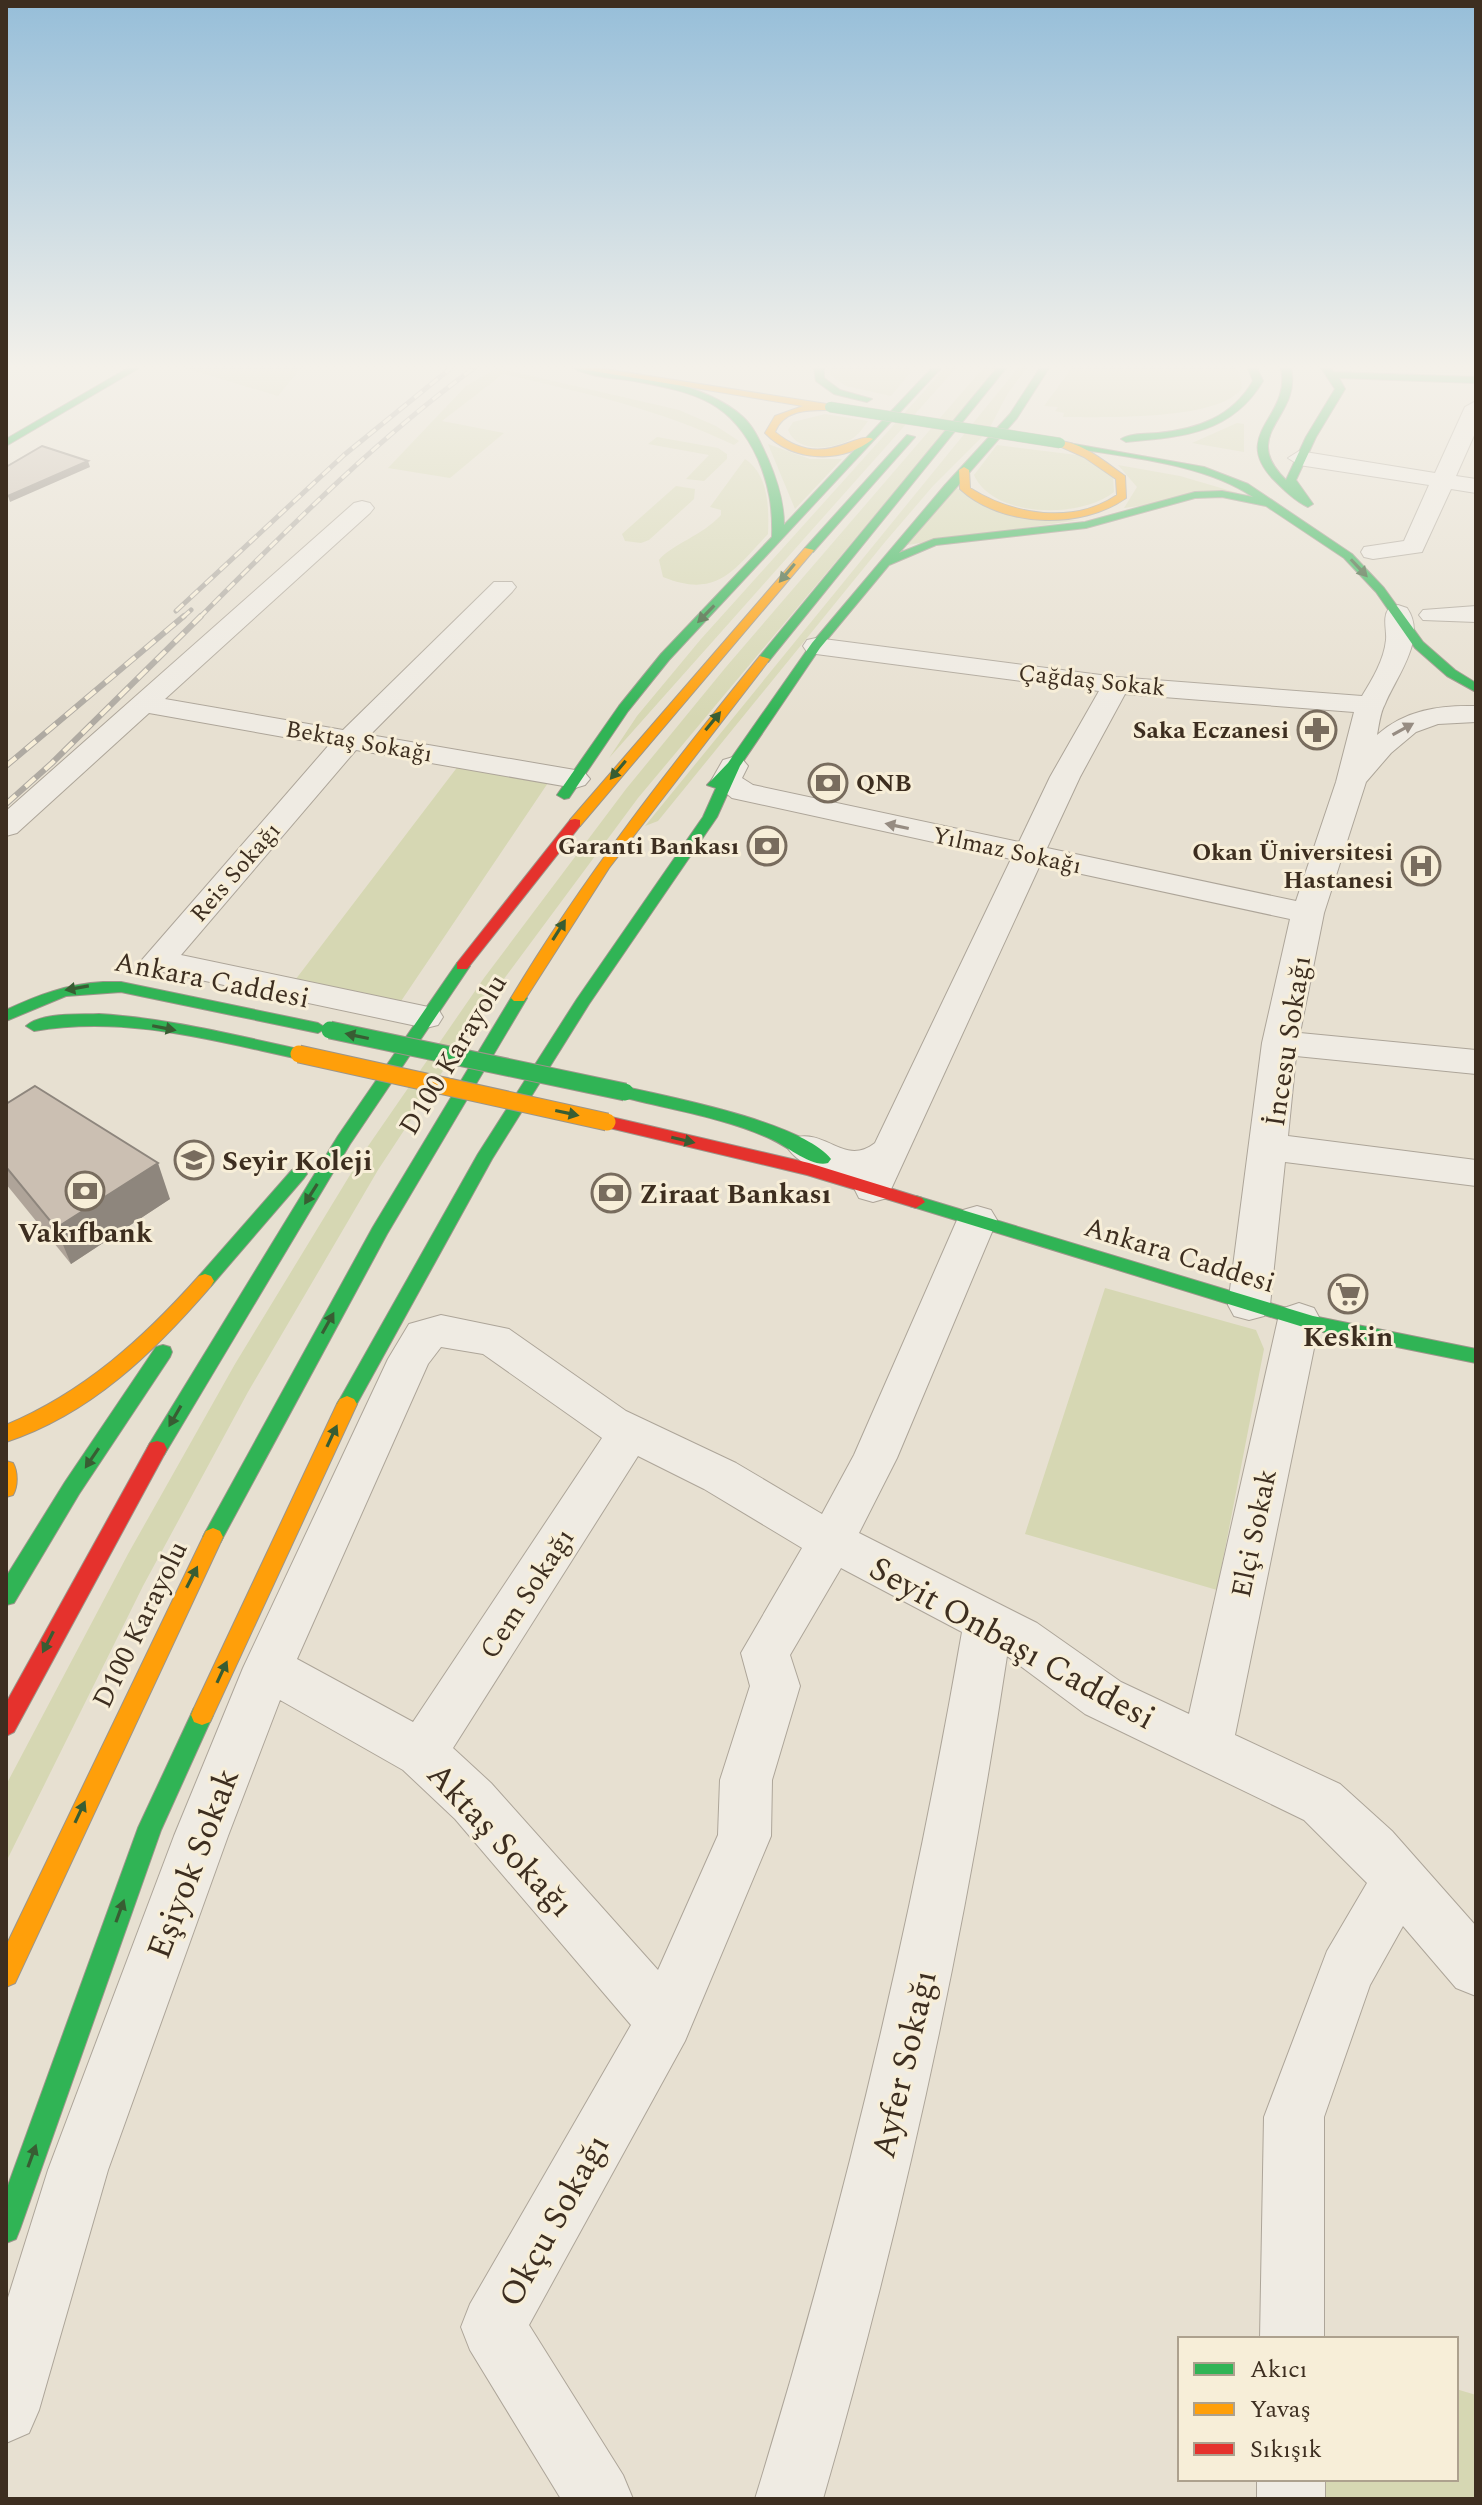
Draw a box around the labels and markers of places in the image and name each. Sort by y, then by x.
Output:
pharmacy icon: Saka Eczanesi [1296,709,1338,751]
place label: Saka Eczanesi [1133,713,1289,749]
bank icon: QNB [807,762,849,804]
place label: QNB [856,766,911,802]
bank icon: Garanti Bankası [746,825,788,867]
place label: Garanti Bankası [558,829,739,865]
place label: Okan Üniversitesi Hastanesi [1192,835,1393,899]
hospital icon: Okan Üniversitesi Hastanesi [1400,845,1442,887]
school or university icon: Seyir Koleji [173,1139,215,1181]
place label: Seyir Koleji [222,1140,372,1183]
bank icon: Vakıfbank [64,1170,106,1212]
bank icon: Ziraat Bankası [590,1172,632,1214]
place label: Ziraat Bankası [639,1173,831,1216]
place label: Vakıfbank [17,1212,153,1255]
supermarket icon: Keskin [1327,1273,1369,1315]
place label: Keskin [1303,1316,1393,1359]

